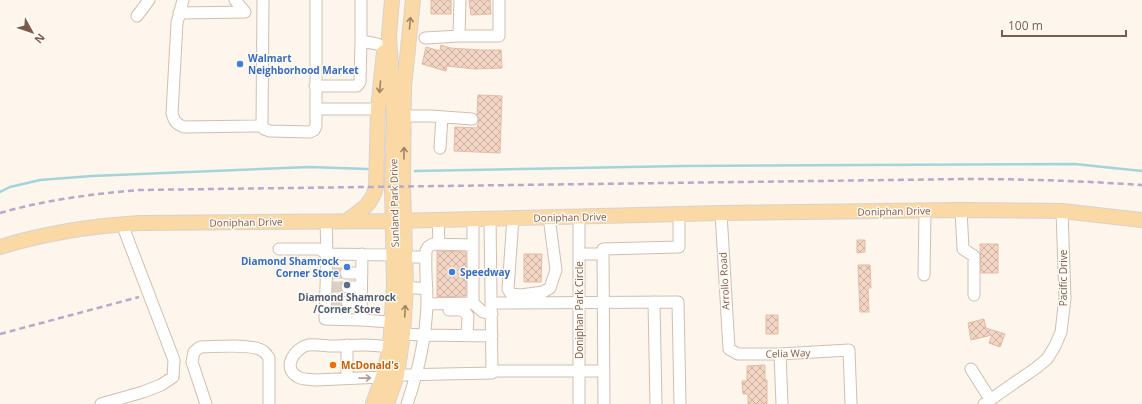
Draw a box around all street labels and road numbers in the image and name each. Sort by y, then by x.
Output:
street label: Sunland Park Drive [386,158,402,247]
street label: Doniphan Drive [857,203,931,219]
street label: Doniphan Drive [533,209,607,225]
street label: Doniphan Drive [209,214,283,230]
street label: Pacific Drive [1056,249,1070,306]
street label: Arrollo Road [715,252,733,310]
street label: Doniphan Park Circle [572,261,586,359]
street label: Celia Way [765,345,812,361]

